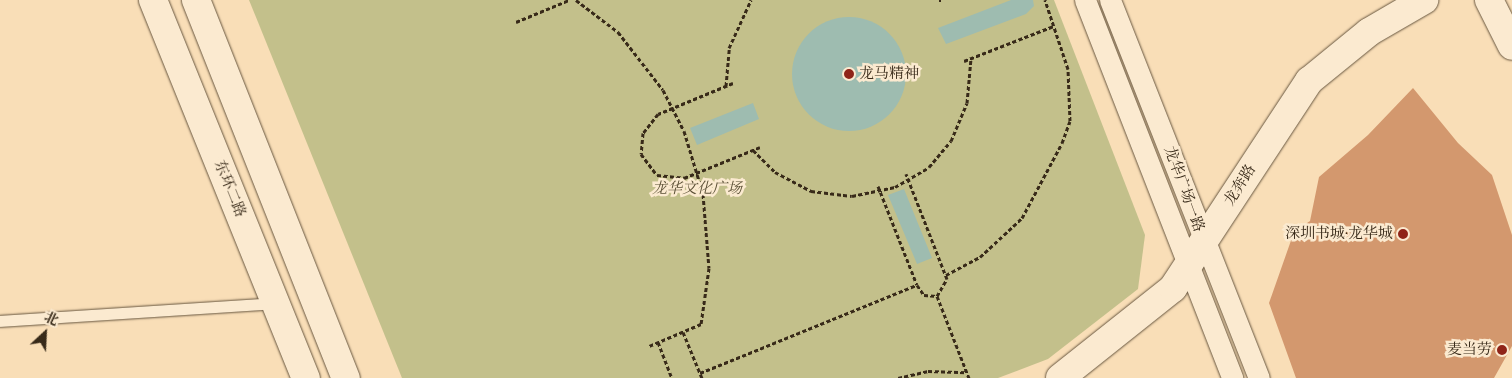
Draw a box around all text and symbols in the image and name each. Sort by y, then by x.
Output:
place label: 龙马精神 [859,65,919,83]
marker: 龙马精神 [843,68,855,80]
street label: 龙华广场一路 [1160,144,1208,234]
street label: 东环二路 [210,158,250,220]
street label: 龙奔路 [1220,161,1260,209]
park label: 龙华文化广场 [652,180,742,198]
place label: 深圳书城·龙华城 [1285,225,1393,243]
marker: 深圳书城·龙华城 [1397,228,1409,240]
north arrow [20,308,70,358]
text: 北 [42,308,61,330]
place label: 麦当劳 [1447,341,1492,359]
marker: 麦当劳 [1496,344,1508,356]

